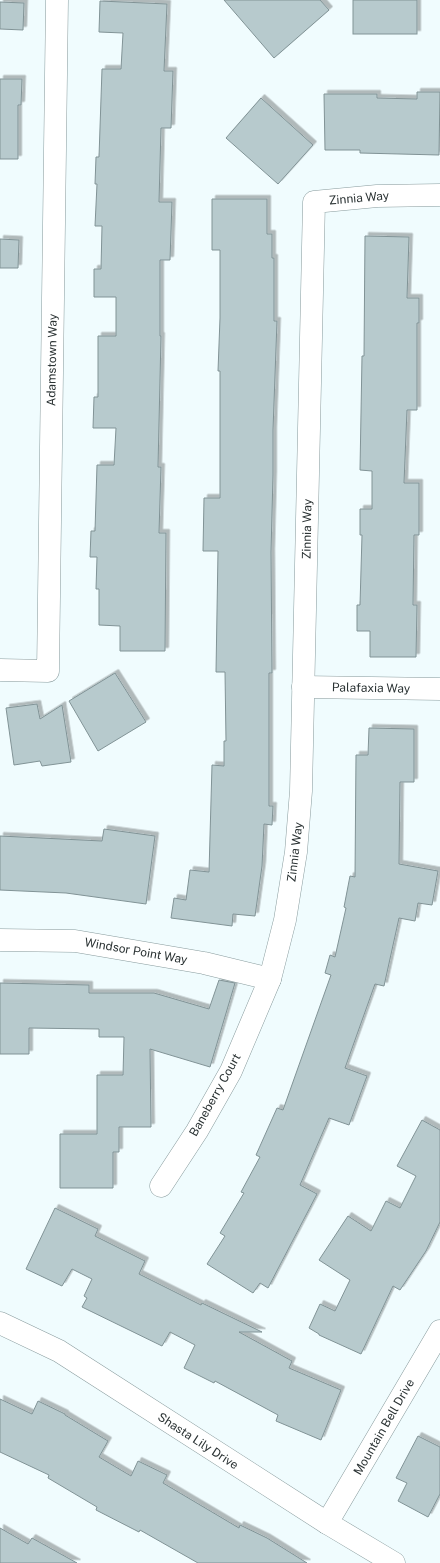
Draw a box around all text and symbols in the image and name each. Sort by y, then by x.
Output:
street label: Zinnia Way [328,188,390,208]
street label: Adamstown Way [44,313,60,406]
street label: Zinnia Way [299,498,315,559]
street label: Palafaxia Way [332,680,411,696]
street label: Zinnia Way [284,821,306,883]
street label: Windsor Point Way [83,935,189,967]
street label: Baneberry Court [186,1051,244,1139]
street label: Mountain Bell Drive [351,1376,417,1478]
street label: Shasta Lily Drive [155,1410,241,1472]

